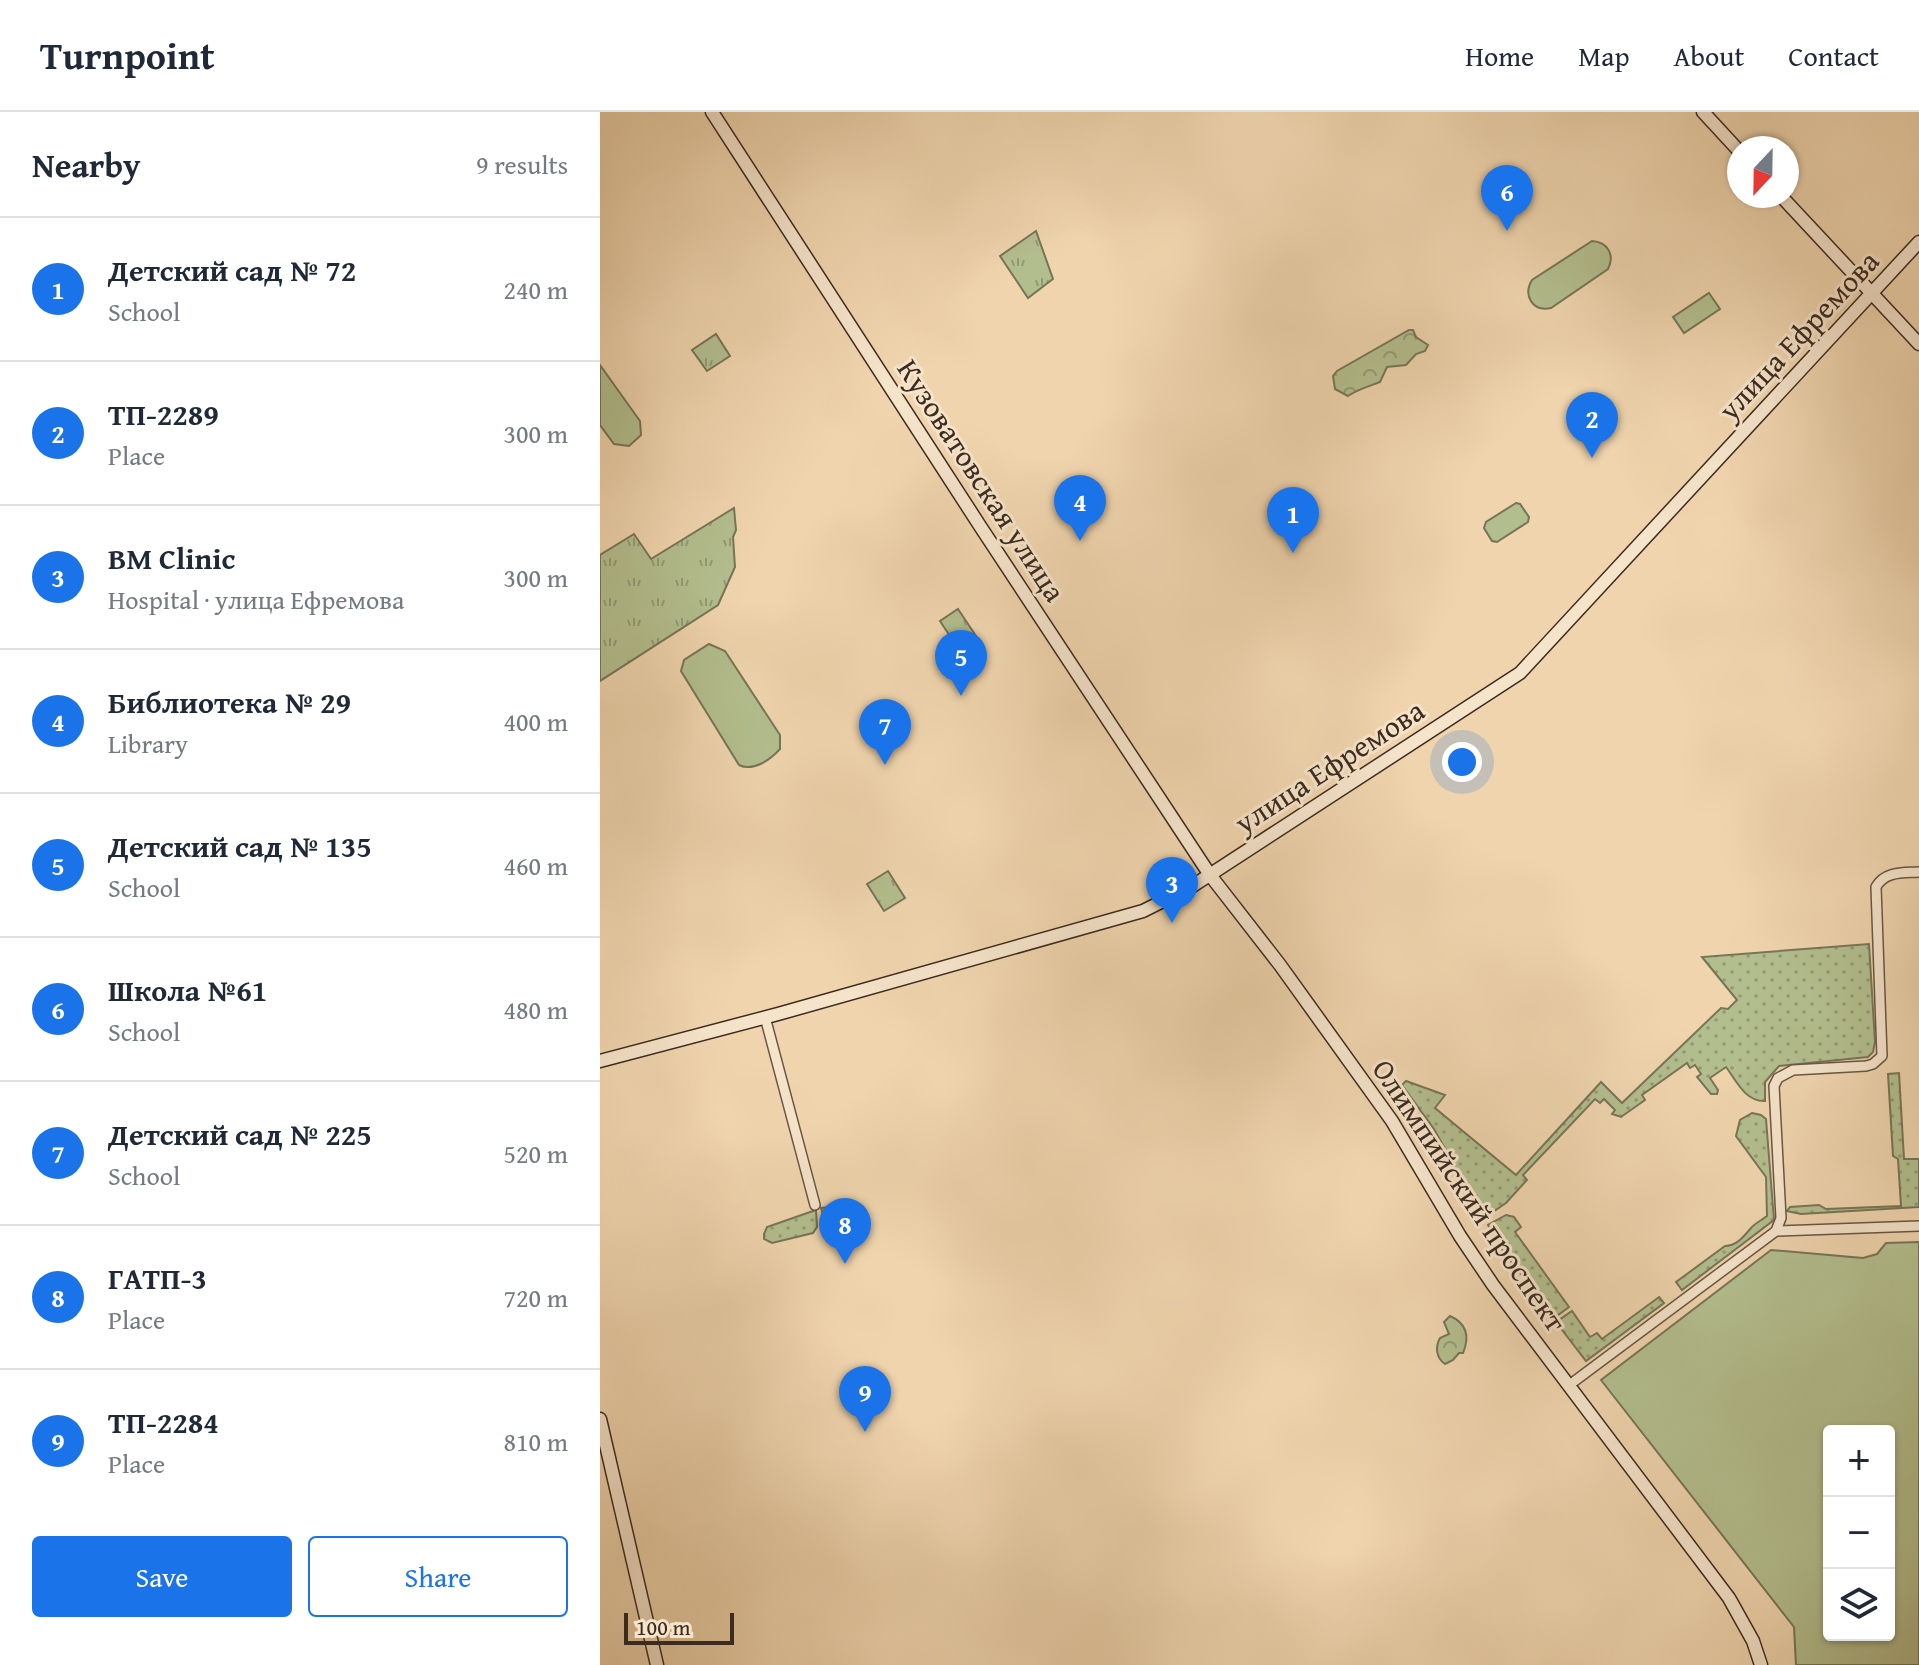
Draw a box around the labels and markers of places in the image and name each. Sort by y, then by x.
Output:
pin: 6 [1481,165,1533,231]
pin: 2 [1566,392,1618,458]
pin: 4 [1054,475,1106,541]
pin: 1 [1267,487,1319,553]
pin: 5 [935,630,987,696]
pin: 7 [859,699,911,765]
pin: 3 [1146,857,1198,923]
pin: 8 [819,1198,871,1264]
pin: 9 [839,1366,891,1432]

